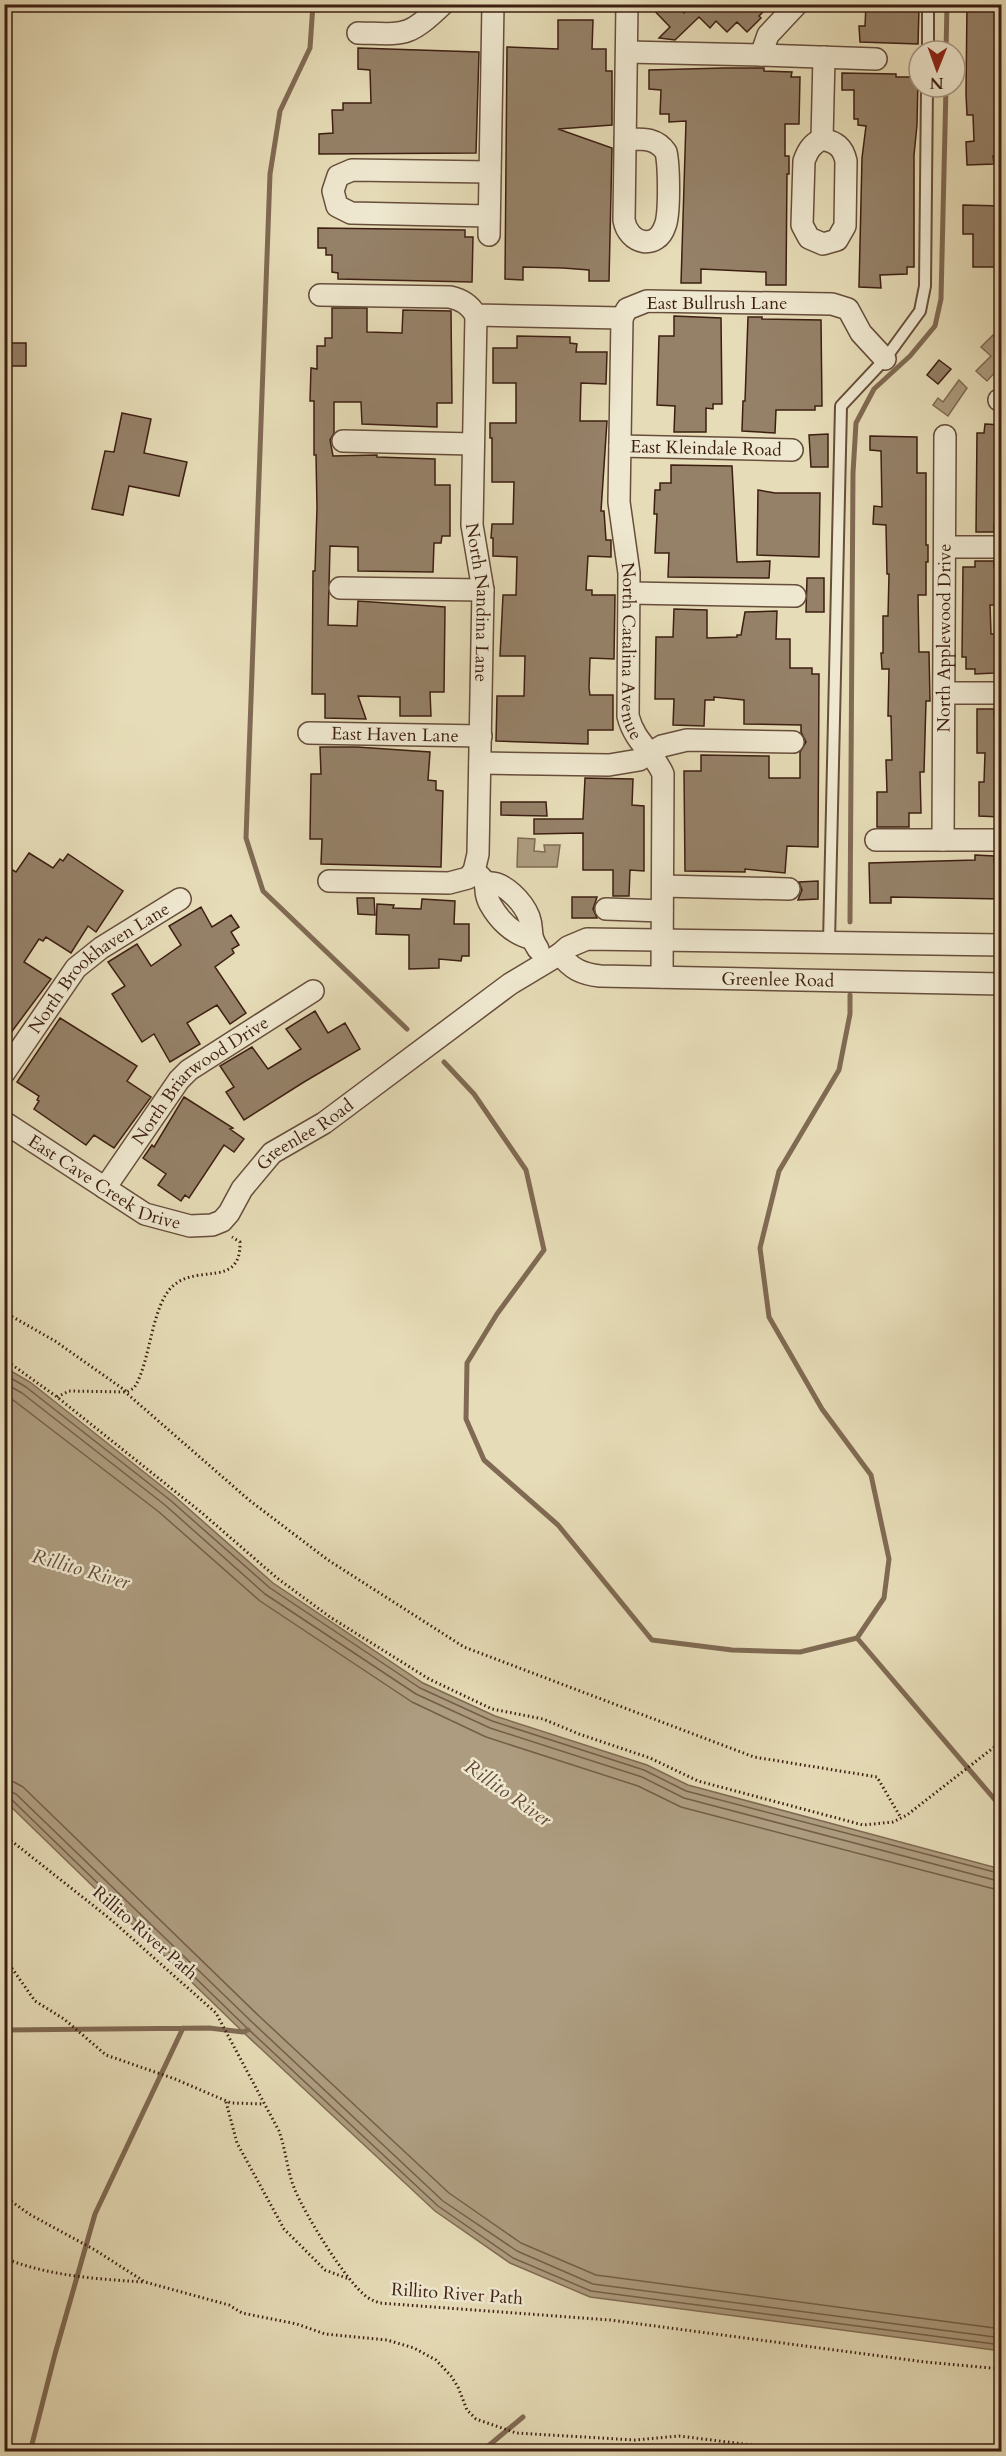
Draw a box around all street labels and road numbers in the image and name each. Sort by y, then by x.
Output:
street label: East Bullrush Lane [647,291,787,316]
street label: East Kleindale Road [630,434,782,462]
street label: North Nandina Lane [459,521,496,682]
street label: North Applewood Drive [931,544,957,732]
street label: North Catalina Avenue [615,561,649,745]
street label: East Haven Lane [331,721,459,748]
street label: North Brookhaven Lane [22,896,174,1038]
street label: Greenlee Road [721,966,835,993]
street label: North Briarwood Drive [126,1010,273,1150]
street label: Greenlee Road [250,1092,359,1176]
street label: East Cave Creek Drive [23,1128,184,1236]
street label: Rillito River Path [87,1880,203,1986]
street label: Rillito River Path [390,2277,524,2311]

